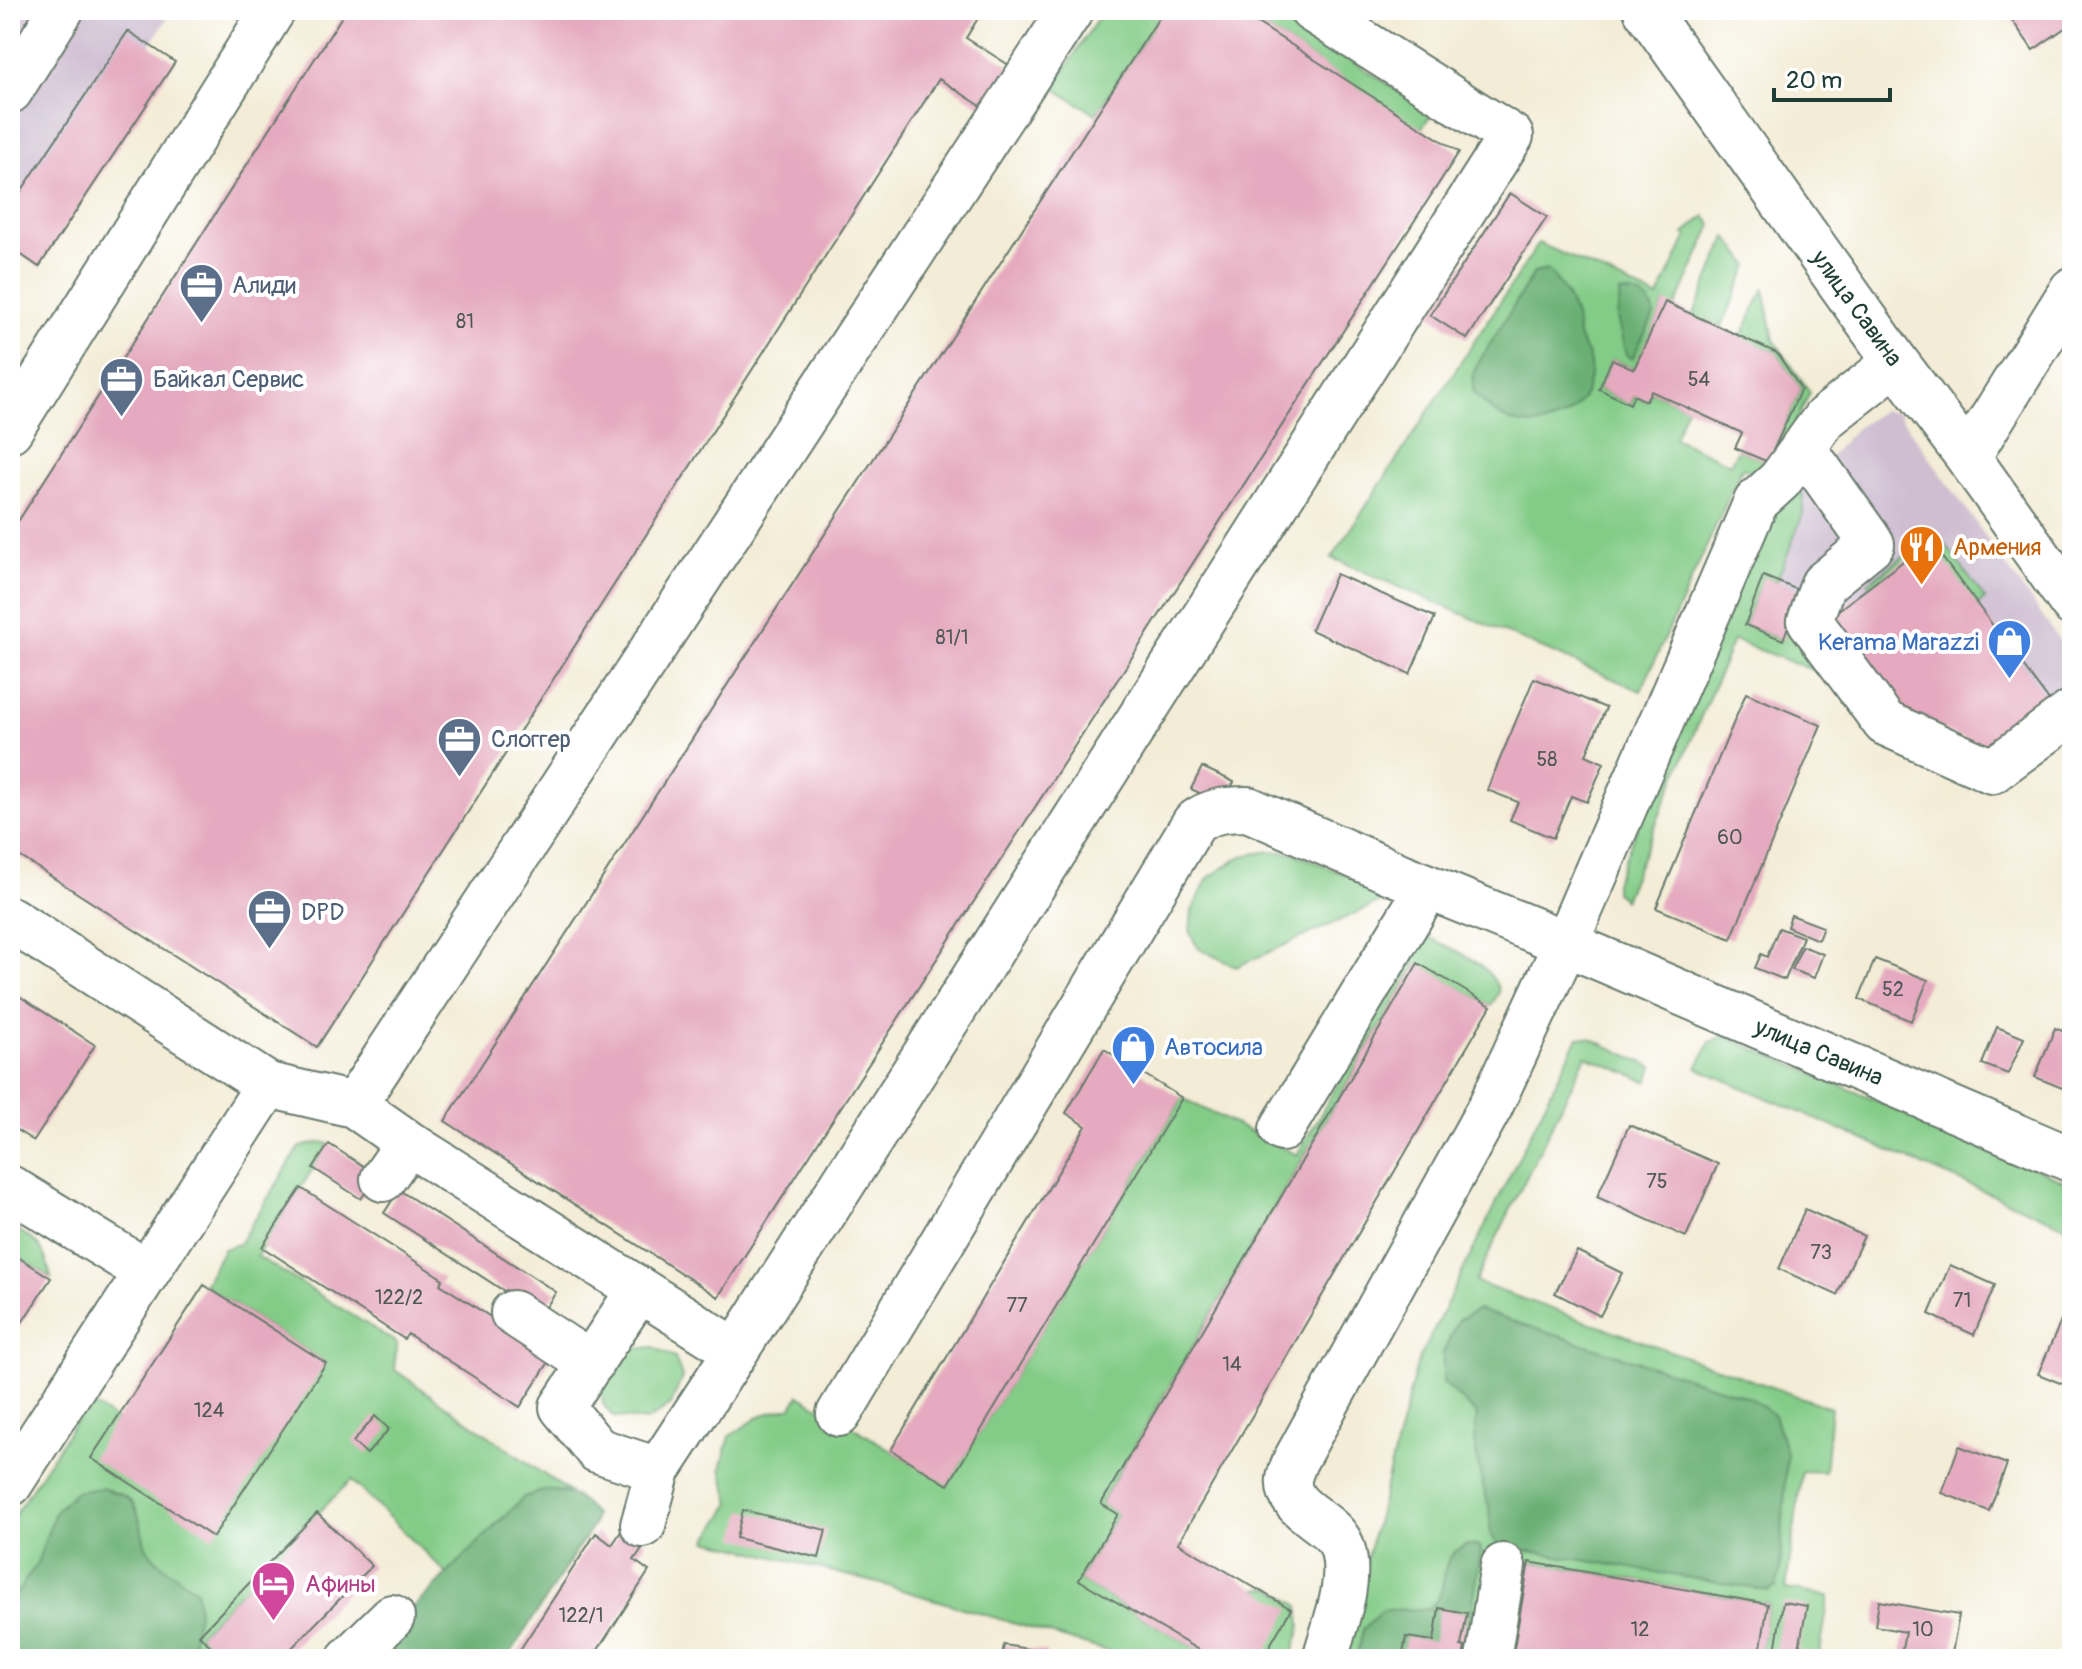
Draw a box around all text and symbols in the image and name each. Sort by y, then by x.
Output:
scale bar [1774,52,1890,102]
text: 20 m [1786,66,1842,95]
street label: улица Савина [1804,244,1908,372]
office icon: Алиди [177,261,225,324]
place label: Алиди [232,271,296,300]
house number: 81 [456,309,474,334]
office icon: Байкал Сервис [98,355,146,418]
place label: Байкал Сервис [153,365,304,394]
house number: 54 [1688,367,1711,392]
restaurant icon: Армения [1898,523,1946,586]
place label: Армения [1953,533,2042,562]
shop icon: Kerama Marazzi [1986,618,2034,681]
house number: 81/1 [936,625,968,650]
place label: Kerama Marazzi [1818,628,1979,657]
office icon: Слоггер [436,715,484,778]
place label: Слоггер [491,725,571,754]
house number: 58 [1537,747,1557,772]
house number: 60 [1717,825,1743,850]
office icon: DPD [246,888,294,951]
place label: DPD [301,898,344,927]
house number: 52 [1882,977,1904,1002]
street label: улица Савина [1749,1012,1887,1092]
shop icon: Автосила [1109,1023,1157,1086]
place label: Автосила [1164,1033,1263,1062]
house number: 75 [1646,1169,1668,1194]
house number: 73 [1810,1240,1832,1265]
house number: 122/2 [375,1285,423,1310]
house number: 71 [1953,1288,1971,1313]
house number: 77 [1006,1293,1028,1318]
house number: 14 [1222,1352,1242,1377]
house number: 124 [194,1398,225,1423]
hotel icon: Афины [250,1560,298,1623]
place label: Афины [305,1570,376,1599]
house number: 122/1 [558,1603,604,1628]
house number: 12 [1631,1617,1650,1642]
house number: 10 [1912,1617,1934,1642]

